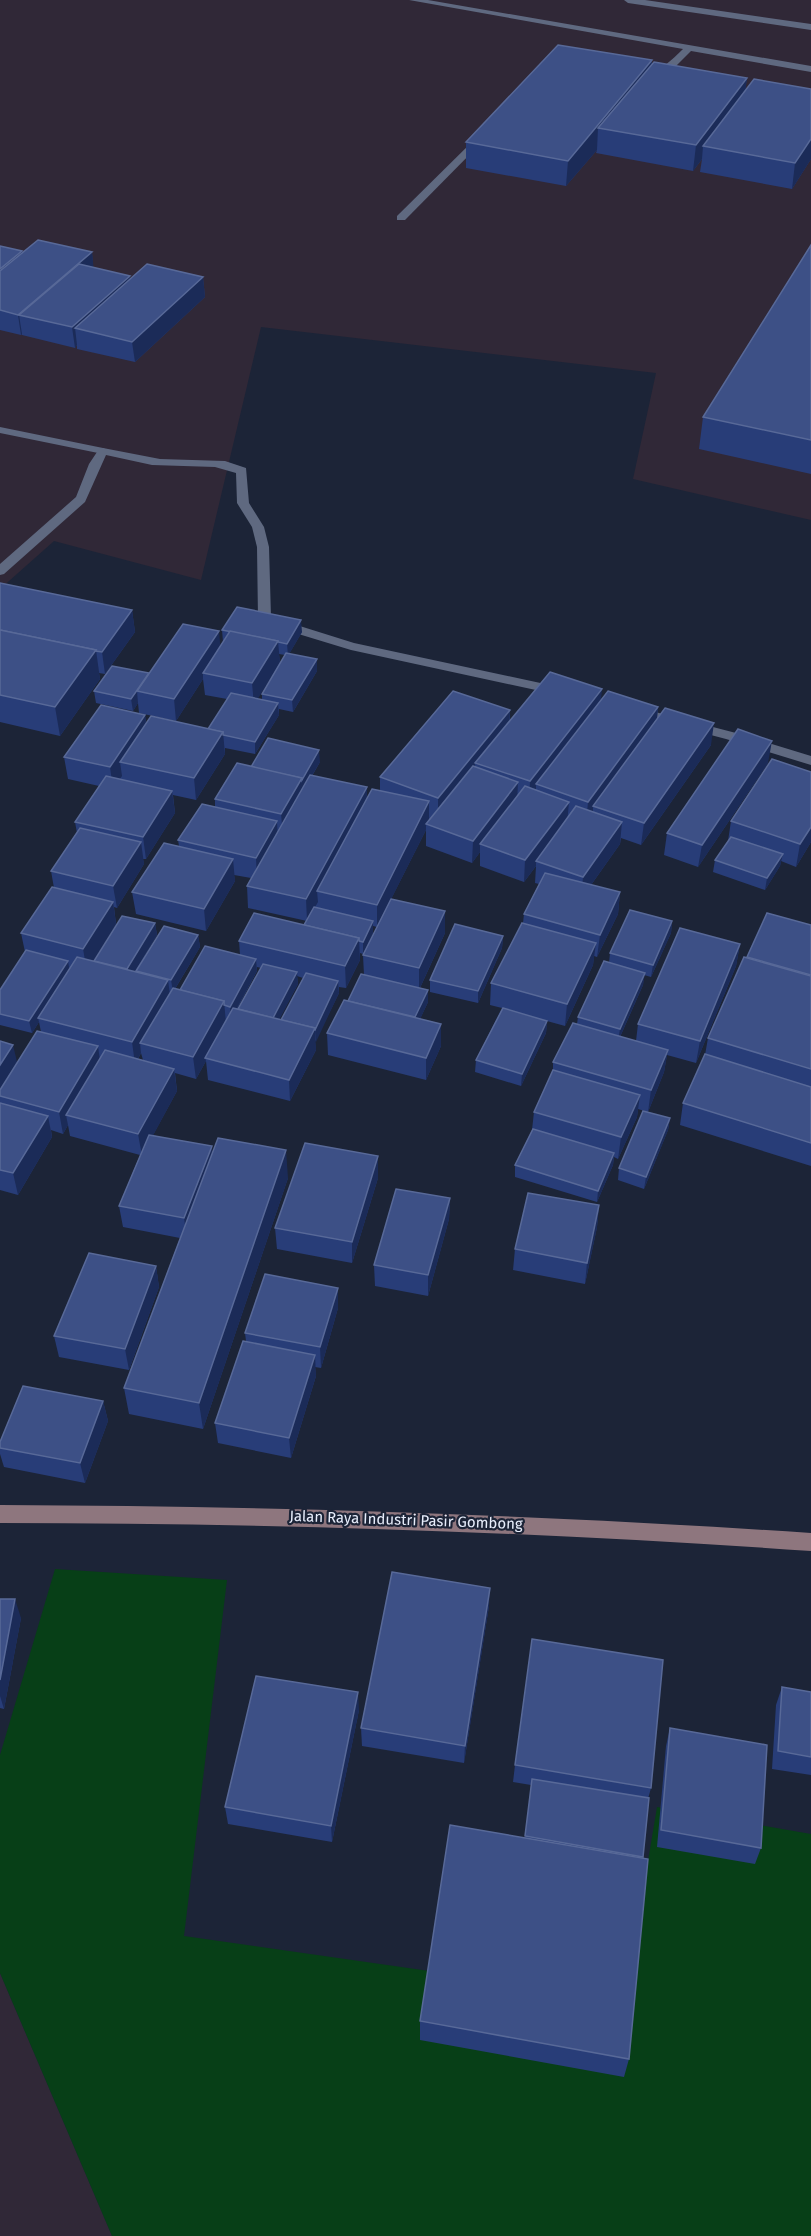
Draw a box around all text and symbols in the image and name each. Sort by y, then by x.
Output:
street label: Jalan Raya Industri Pasir Gombong [289,1507,523,1533]

